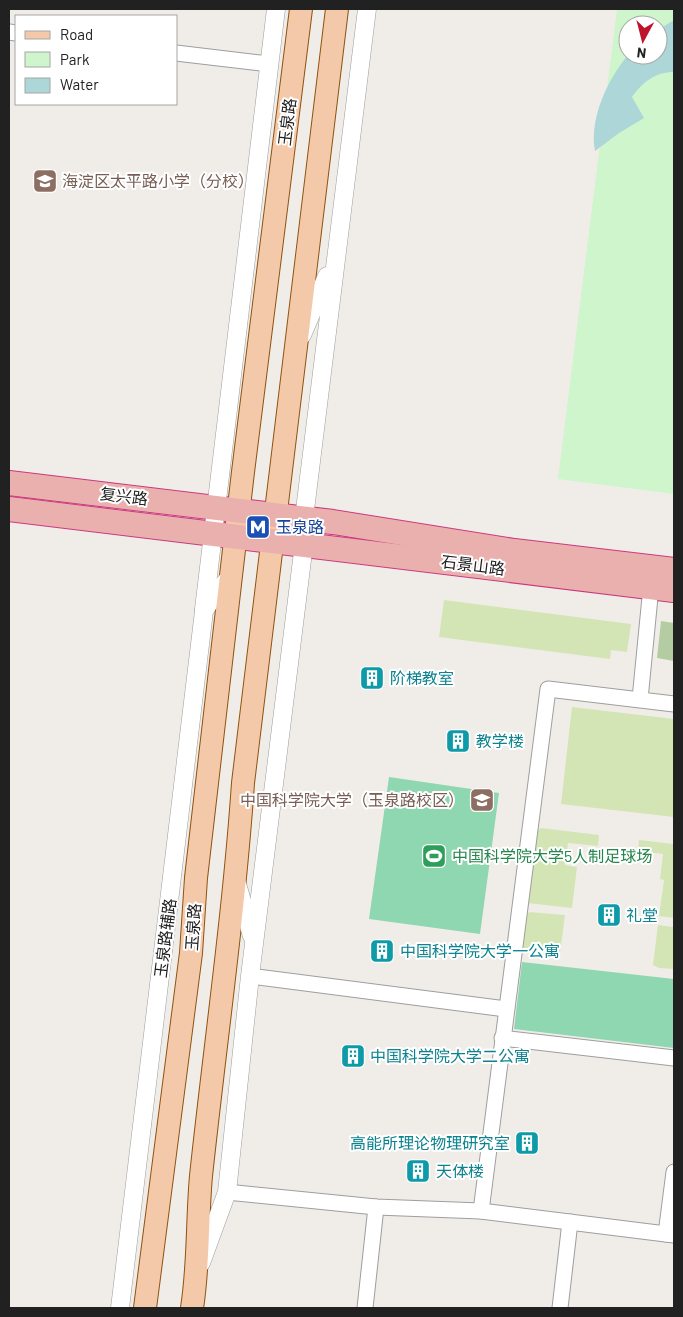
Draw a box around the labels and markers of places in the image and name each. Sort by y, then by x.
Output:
school or university icon: 海淀区太平路小学（分校） [32,168,58,194]
place label: 海淀区太平路小学（分校） [62,171,254,190]
metro station icon: 玉泉路 [245,514,271,540]
place label: 玉泉路 [276,517,324,536]
building icon: 阶梯教室 [359,665,385,691]
place label: 阶梯教室 [390,668,454,687]
building icon: 教学楼 [445,728,471,754]
place label: 教学楼 [476,731,524,750]
school or university icon: 中国科学院大学（玉泉路校区） [469,787,495,813]
place label: 中国科学院大学（玉泉路校区） [240,790,464,809]
sports icon: 中国科学院大学5人制足球场 [421,843,447,869]
place label: 中国科学院大学5人制足球场 [452,846,652,865]
building icon: 礼堂 [596,902,622,928]
place label: 礼堂 [626,905,658,924]
building icon: 中国科学院大学一公寓 [369,938,395,964]
place label: 中国科学院大学一公寓 [400,941,560,960]
building icon: 中国科学院大学二公寓 [340,1043,366,1069]
place label: 中国科学院大学二公寓 [370,1046,530,1065]
building icon: 高能所理论物理研究室 [514,1130,540,1156]
place label: 高能所理论物理研究室 [350,1133,510,1152]
building icon: 天体楼 [405,1158,431,1184]
place label: 天体楼 [436,1161,484,1180]

